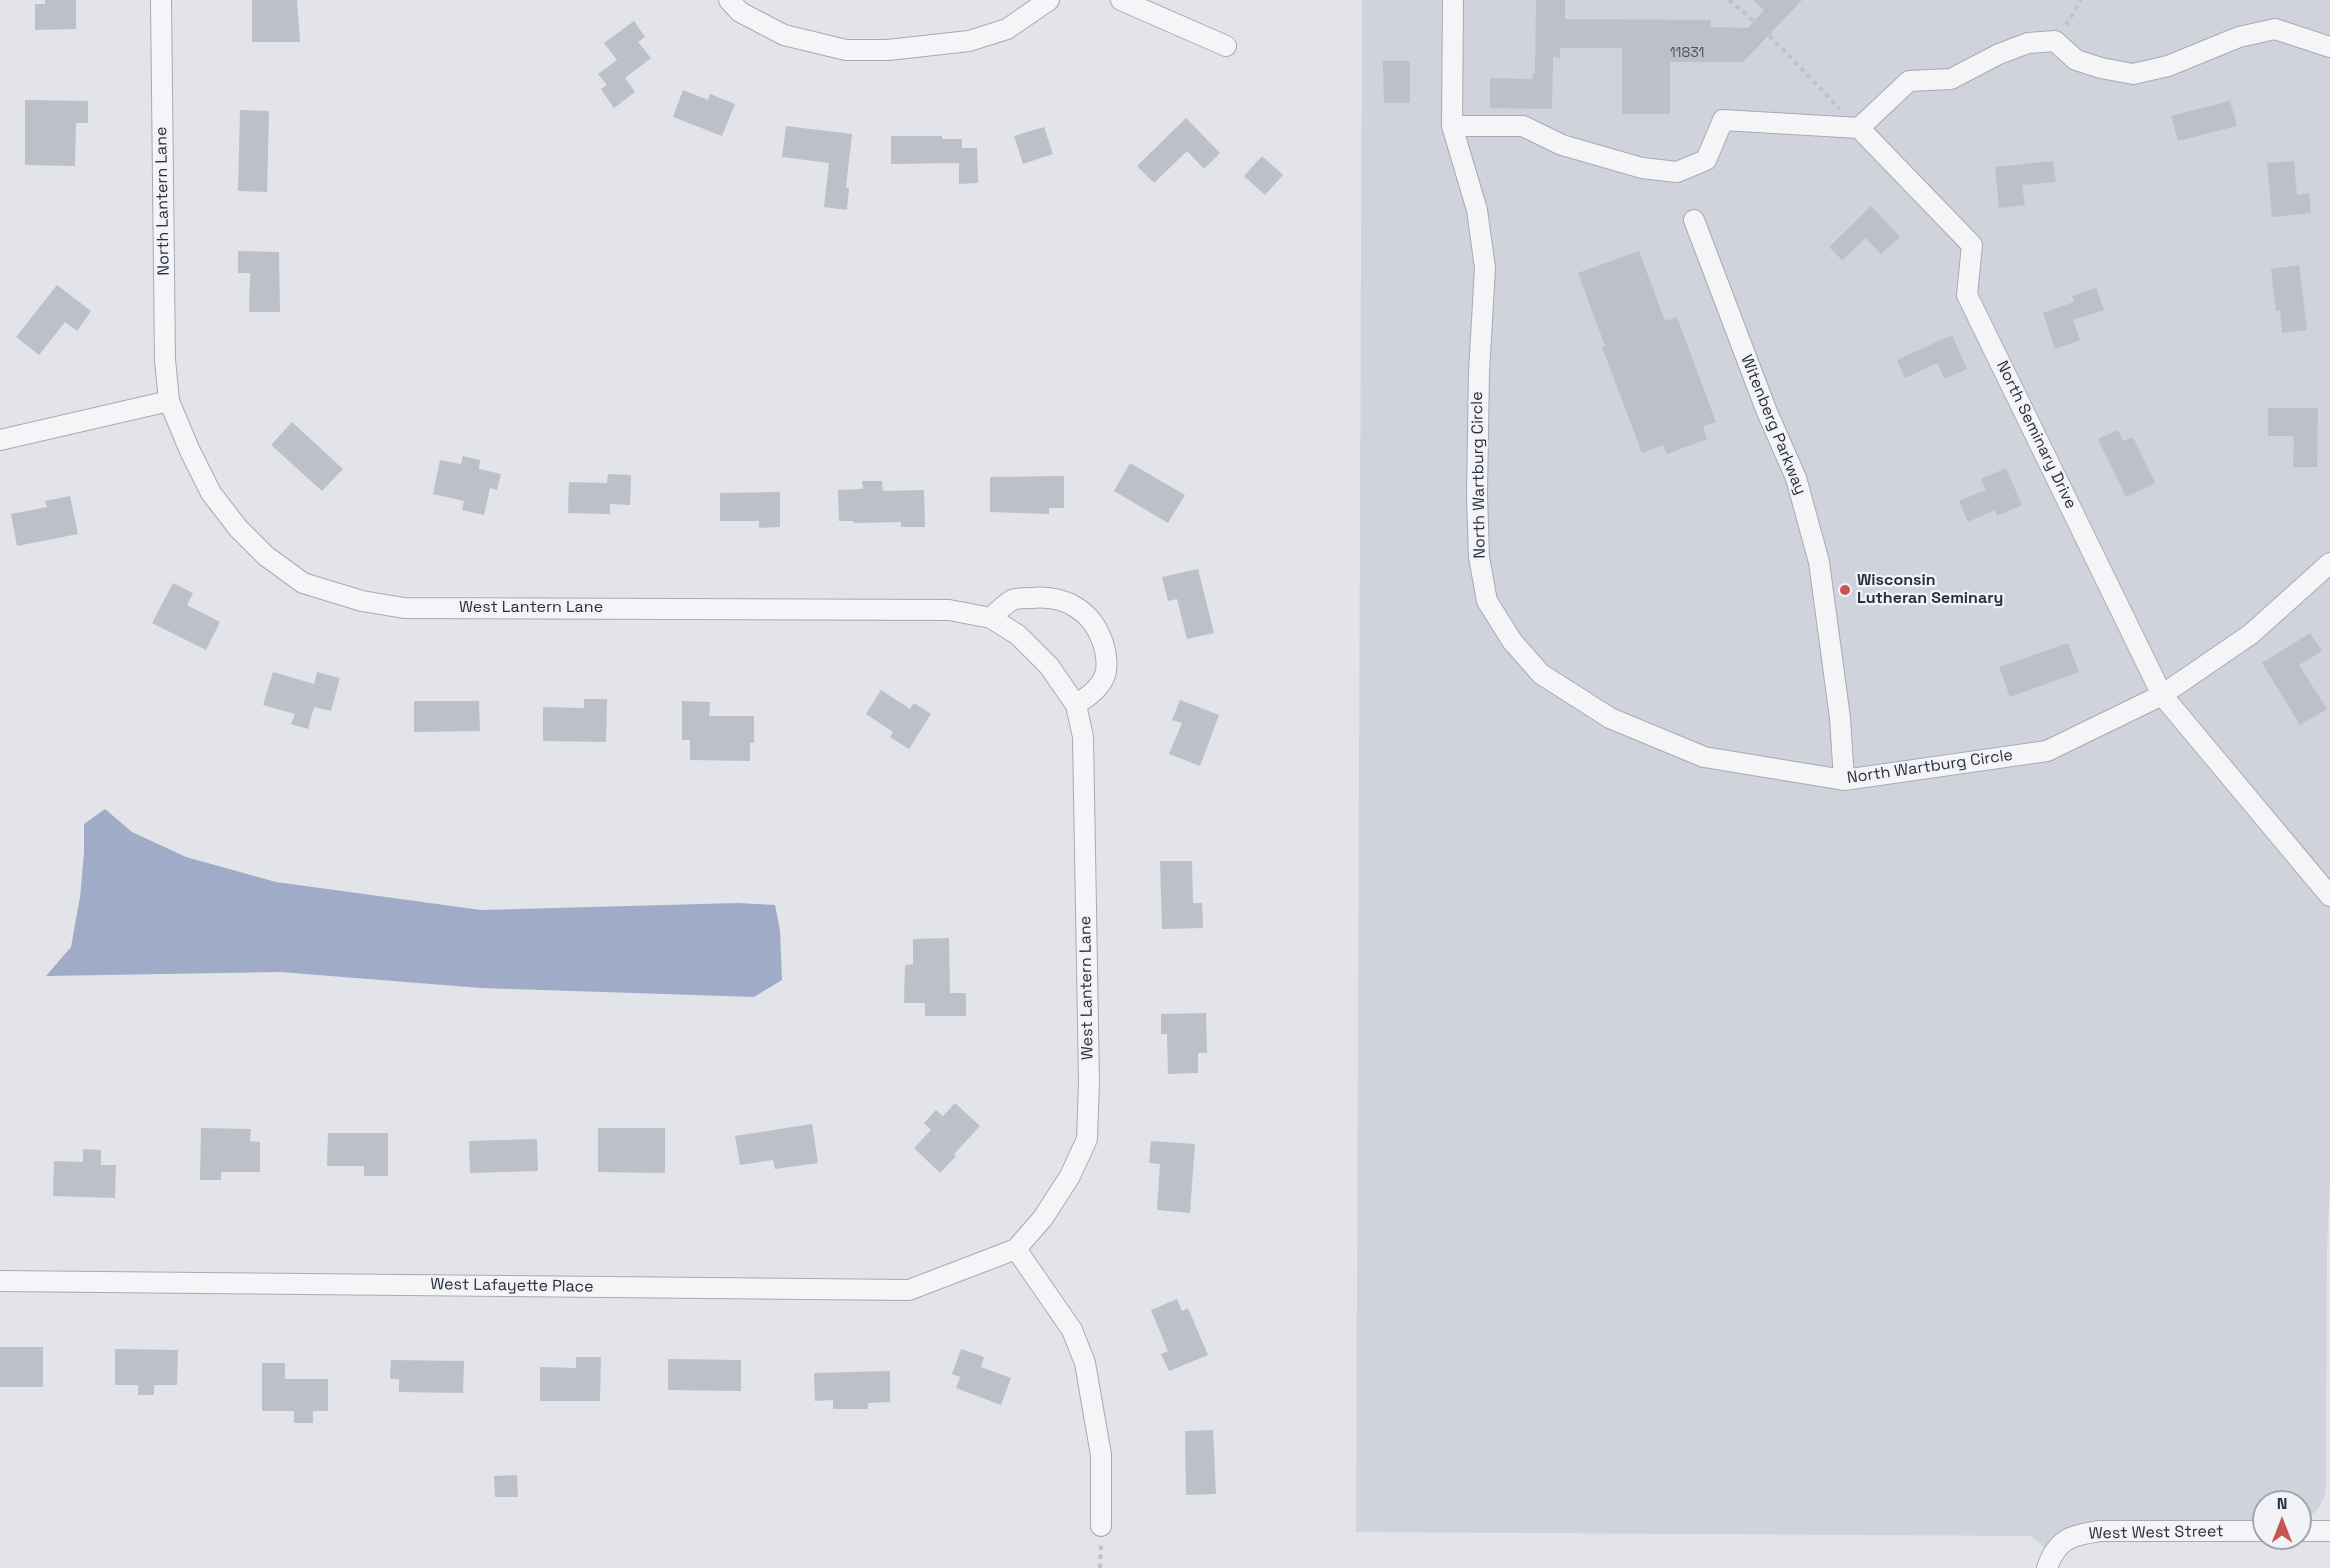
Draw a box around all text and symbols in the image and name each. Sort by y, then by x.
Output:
house number: 11831 [1670,45,1704,61]
street label: North Lantern Lane [152,126,174,276]
street label: Witenberg Parkway [1736,352,1810,498]
street label: North Seminary Drive [1992,358,2080,512]
street label: North Wartburg Circle [1468,391,1490,559]
place label: Wisconsin Lutheran Seminary [1857,571,2003,609]
marker: Wisconsin Lutheran Seminary [1838,583,1852,597]
street label: West Lantern Lane [459,598,603,618]
street label: North Wartburg Circle [1846,746,2014,788]
street label: West Lantern Lane [1076,916,1098,1060]
street label: West Lafayette Place [430,1275,594,1297]
north arrow [2252,1490,2312,1550]
text: N [2277,1493,2287,1514]
street label: West West Street [2088,1522,2224,1544]

